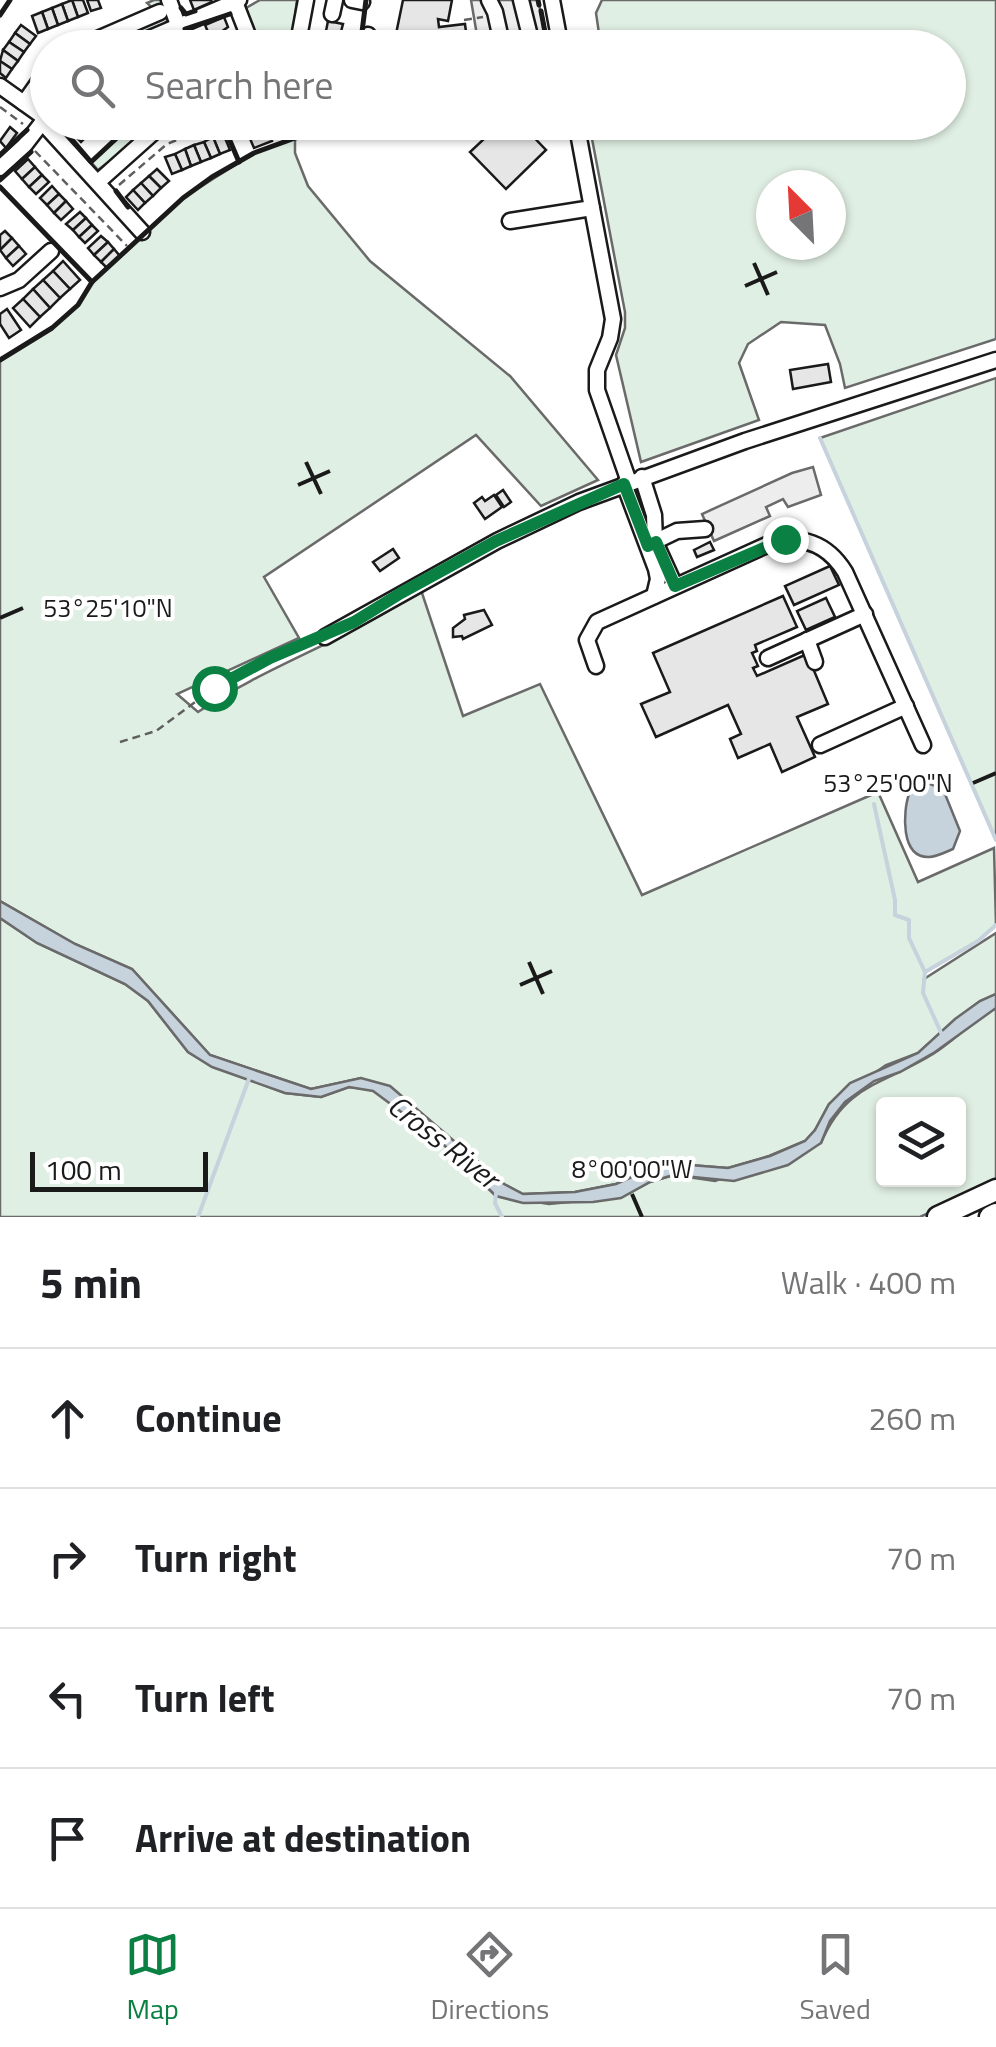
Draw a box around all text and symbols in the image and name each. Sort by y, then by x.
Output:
search box [30,30,966,140]
text: Search here [145,56,333,114]
icon: search [65,58,120,113]
north arrow [756,170,846,260]
route end [763,517,809,563]
text: 53°25'10"N [43,589,173,627]
route start [192,666,238,712]
text: 53°25'00"N [823,764,953,802]
water label: Cross River [378,1083,512,1202]
map controls [876,1097,966,1187]
button: layers [876,1097,966,1187]
scale bar [30,1147,208,1192]
text: 100 m [45,1148,122,1191]
text: 8°00'00"W [572,1150,692,1188]
text: 5 min [40,1250,142,1314]
text: Walk · 400 m [781,1258,956,1306]
text: Continue [135,1389,282,1447]
icon: ahead [40,1391,95,1446]
text: 260 m [868,1394,956,1442]
text: Turn right [135,1529,297,1587]
icon: right [40,1531,95,1586]
text: 70 m [886,1534,956,1582]
text: Turn left [135,1669,275,1727]
icon: left [40,1671,95,1726]
text: 70 m [886,1674,956,1722]
text: Arrive at destination [135,1809,471,1867]
icon: arrive [40,1811,95,1866]
tab: Map [125,1927,180,2030]
tab: Directions [430,1927,549,2030]
tab: Saved [800,1927,871,2030]

